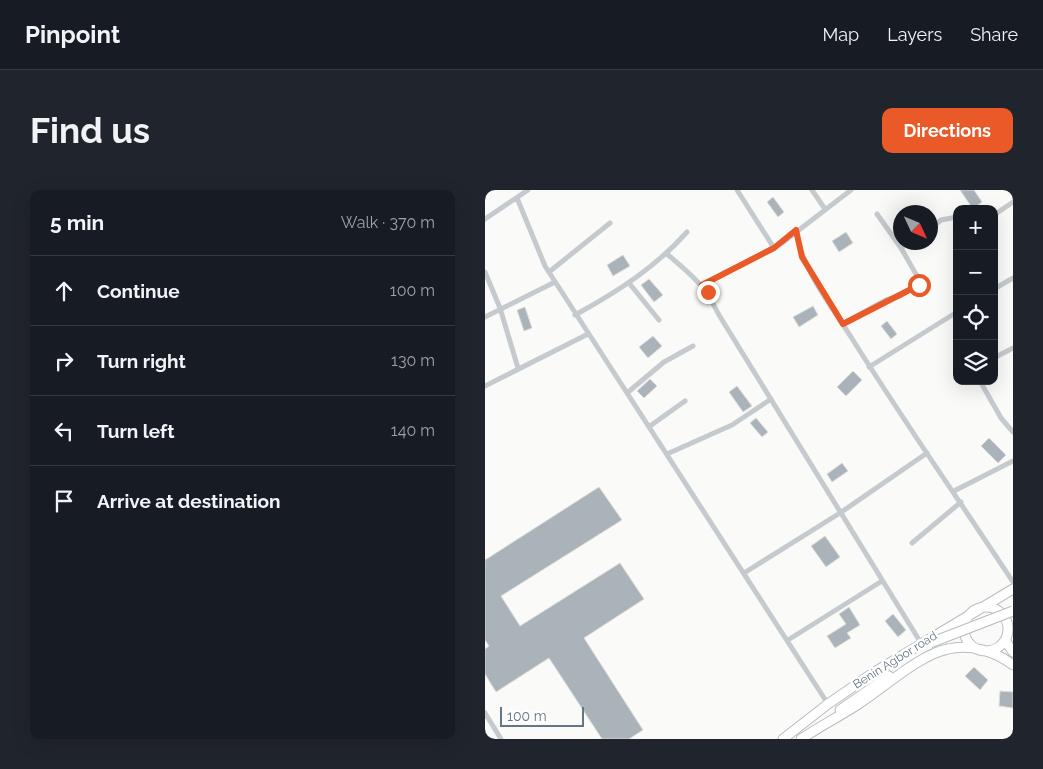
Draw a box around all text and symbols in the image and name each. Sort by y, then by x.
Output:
text: Pinpoint [25,20,120,49]
text: Map [823,24,859,45]
text: Layers [887,24,942,45]
text: Share [970,24,1018,45]
button: Directions [882,108,1013,153]
text: Find us [30,110,150,151]
north arrow [893,205,938,250]
map controls [953,205,998,385]
button: + [953,205,998,250]
text: 5 min [50,210,104,235]
text: Walk · 370 m [341,213,435,232]
button: − [953,250,998,295]
route start [908,274,931,297]
icon: ahead [50,277,78,305]
text: Continue [97,280,180,302]
text: 100 m [390,281,435,300]
route end [697,281,720,304]
button: locate [953,295,998,340]
button: layers [953,340,998,385]
icon: right [50,347,78,375]
text: Turn right [97,350,186,372]
text: 130 m [391,351,435,370]
icon: left [50,417,78,445]
text: Turn left [97,420,174,442]
text: 140 m [391,421,435,440]
icon: arrive [50,487,78,515]
text: Arrive at destination [97,490,281,512]
street label: Benin Agbor road [850,629,940,691]
scale bar [500,704,584,727]
text: 100 m [507,708,547,724]

